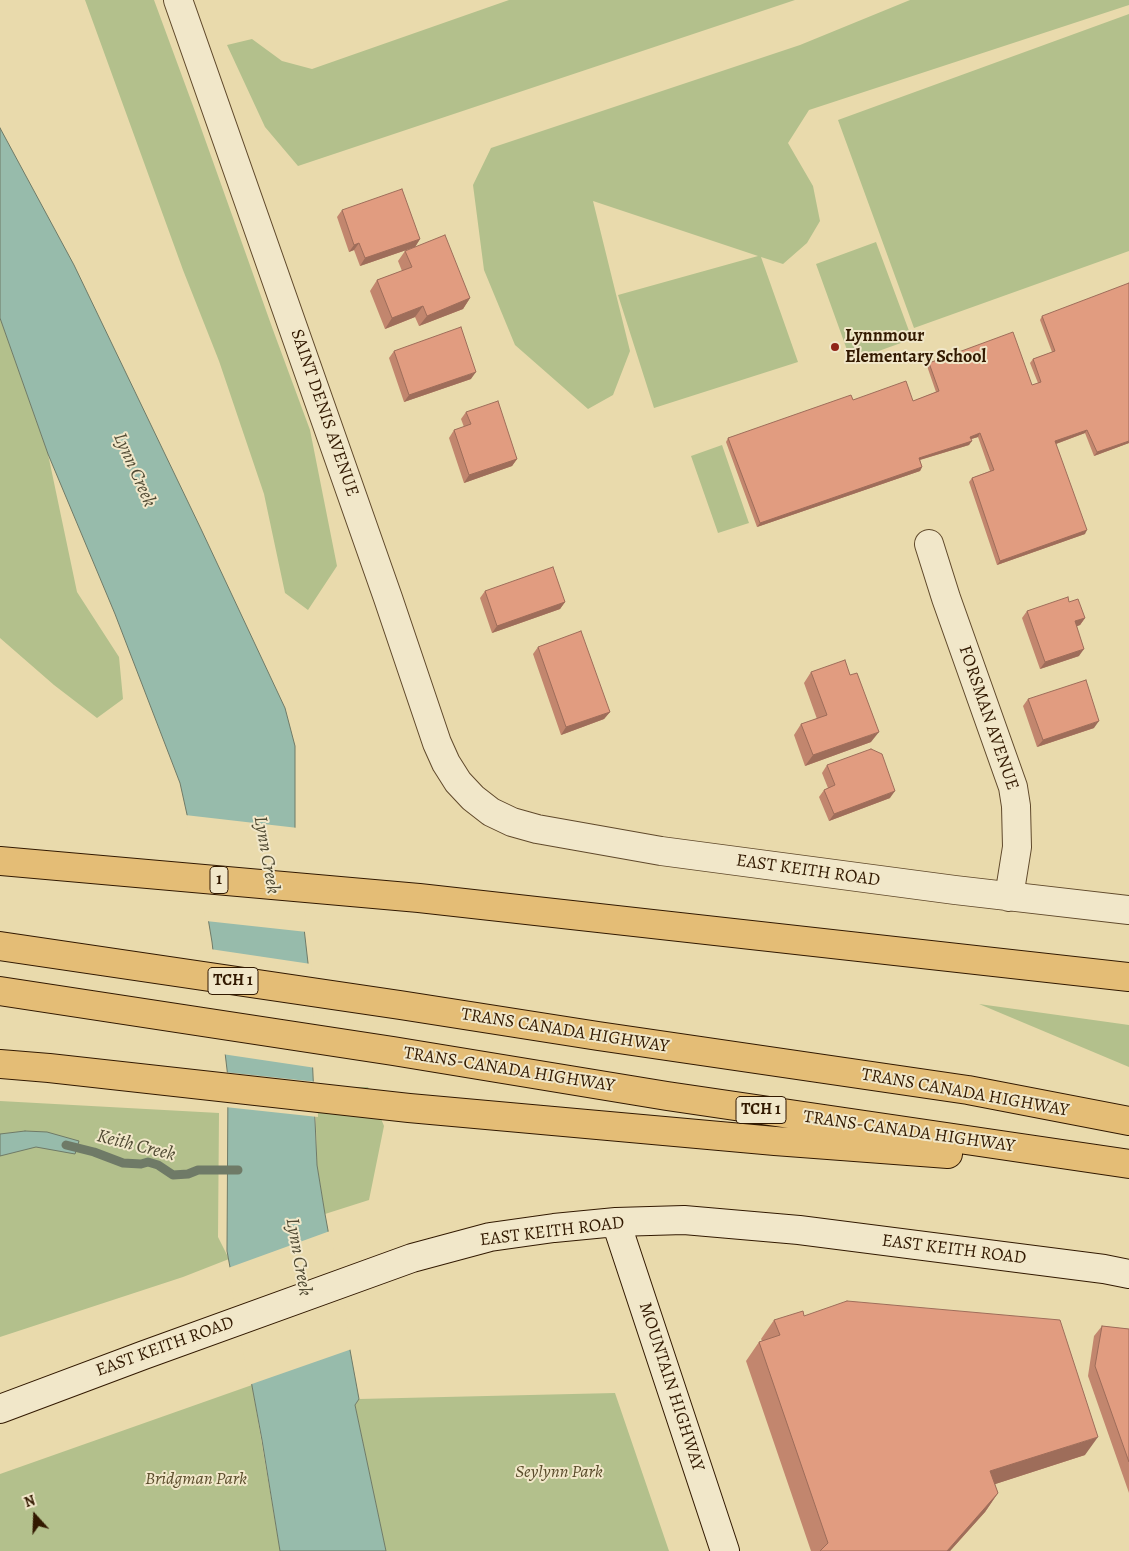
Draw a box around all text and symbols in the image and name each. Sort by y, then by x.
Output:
street label: SAINT DENIS AVENUE [285,326,363,500]
place label: Lynnmour Elementary School [845,326,986,368]
marker: Lynnmour Elementary School [829,341,841,353]
water label: Lynn Creek [108,429,160,511]
street label: FORSMAN AVENUE [953,643,1023,793]
water label: Lynn Creek [248,814,284,896]
street label: EAST KEITH ROAD [735,850,881,892]
road number: 1 [210,866,228,894]
road number: TCH 1 [208,968,258,994]
street label: TRANS CANADA HIGHWAY [460,1004,670,1058]
street label: TRANS-CANADA HIGHWAY [402,1043,616,1097]
street label: TRANS CANADA HIGHWAY [860,1064,1070,1122]
road number: TCH 1 [736,1096,786,1124]
street label: TRANS-CANADA HIGHWAY [802,1106,1016,1158]
water label: Keith Creek [94,1125,178,1167]
street label: EAST KEITH ROAD [479,1212,625,1252]
water label: Lynn Creek [280,1216,316,1298]
street label: EAST KEITH ROAD [881,1230,1027,1270]
street label: MOUNTAIN HIGHWAY [633,1300,709,1474]
street label: EAST KEITH ROAD [93,1312,237,1382]
park label: Seylynn Park [515,1462,603,1484]
park label: Bridgman Park [145,1469,247,1491]
north arrow [10,1491,60,1541]
text: N [22,1491,38,1512]

